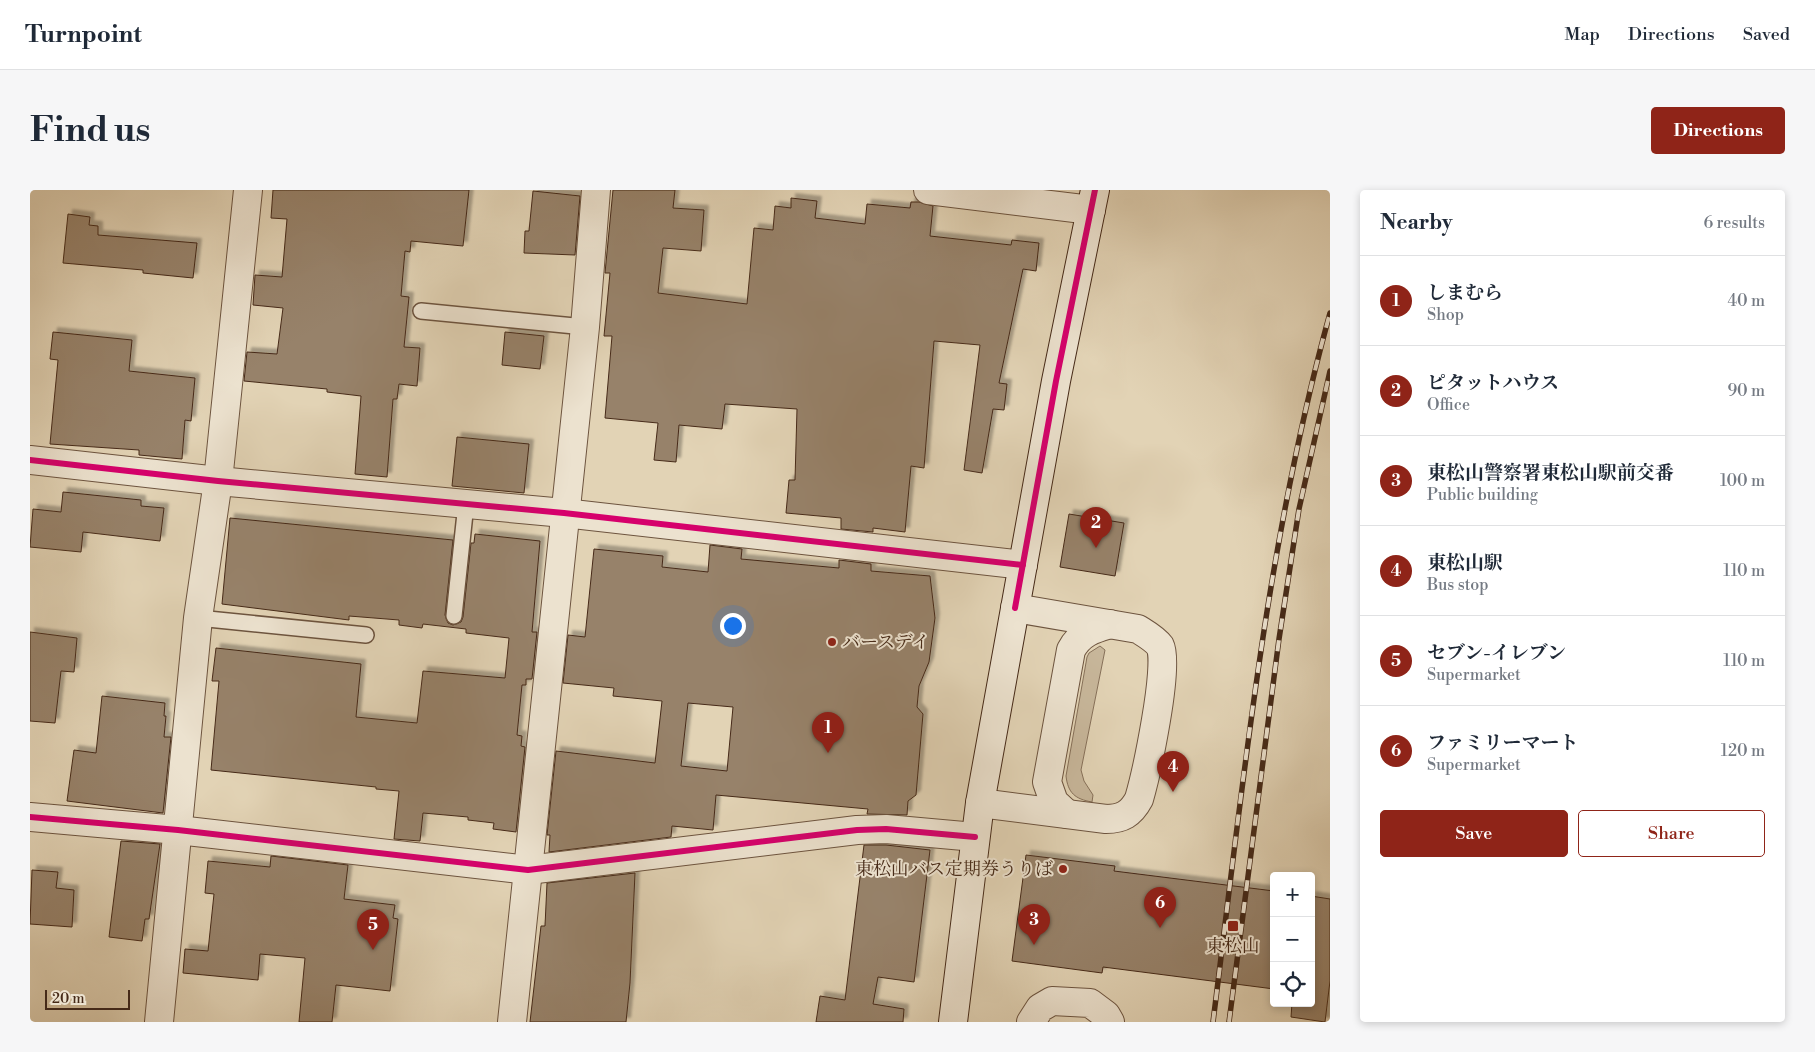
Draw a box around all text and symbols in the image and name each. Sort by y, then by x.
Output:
text: Turnpoint [25,20,142,50]
text: Map [1564,23,1600,46]
text: Directions [1628,23,1715,46]
text: Saved [1743,23,1790,46]
button: Directions [1651,107,1785,154]
text: Find us [30,109,150,152]
text: Nearby [1380,210,1453,236]
text: 6 results [1704,213,1765,233]
text: しまむら [1427,281,1503,305]
text: 1 [1392,291,1400,311]
text: 40 m [1728,291,1765,311]
text: Shop [1427,305,1464,325]
text: ピタットハウス [1427,371,1559,395]
text: 2 [1391,381,1401,401]
text: 90 m [1727,381,1765,401]
text: Office [1427,395,1470,415]
text: 東松山警察署東松山駅前交番 [1427,461,1674,485]
text: 3 [1391,471,1401,491]
text: 100 m [1720,471,1765,491]
text: Public building [1427,485,1538,505]
pin: 2 [1080,507,1112,548]
text: 東松山駅 [1427,551,1503,575]
text: 4 [1391,561,1401,581]
text: 110 m [1723,561,1765,581]
text: Bus stop [1427,575,1489,595]
your location [720,613,746,639]
place label: バースデイ [842,631,929,654]
marker: バースデイ [826,636,838,648]
text: セブン-イレブン [1427,641,1566,665]
text: 5 [1391,651,1401,671]
text: 110 m [1723,651,1765,671]
text: Supermarket [1427,665,1521,685]
pin: 1 [812,712,844,753]
text: ファミリーマート [1427,731,1579,755]
text: 6 [1391,741,1401,761]
text: 120 m [1721,741,1765,761]
pin: 4 [1157,751,1189,792]
text: Supermarket [1427,755,1521,775]
button: Save [1380,810,1568,857]
button: Share [1578,810,1765,857]
place label: 東松山バス定期券うりば [855,858,1053,881]
marker: 東松山バス定期券うりば [1057,863,1069,875]
map controls [1270,872,1315,1007]
button: + [1270,872,1315,917]
pin: 6 [1144,887,1176,928]
pin: 3 [1018,904,1050,945]
pin: 5 [357,909,389,950]
button: − [1270,917,1315,962]
marker: 東松山 [1226,919,1240,933]
place label: 東松山 [1206,935,1260,958]
button: locate [1270,962,1315,1007]
scale bar [45,987,130,1010]
text: 20 m [52,990,84,1008]

